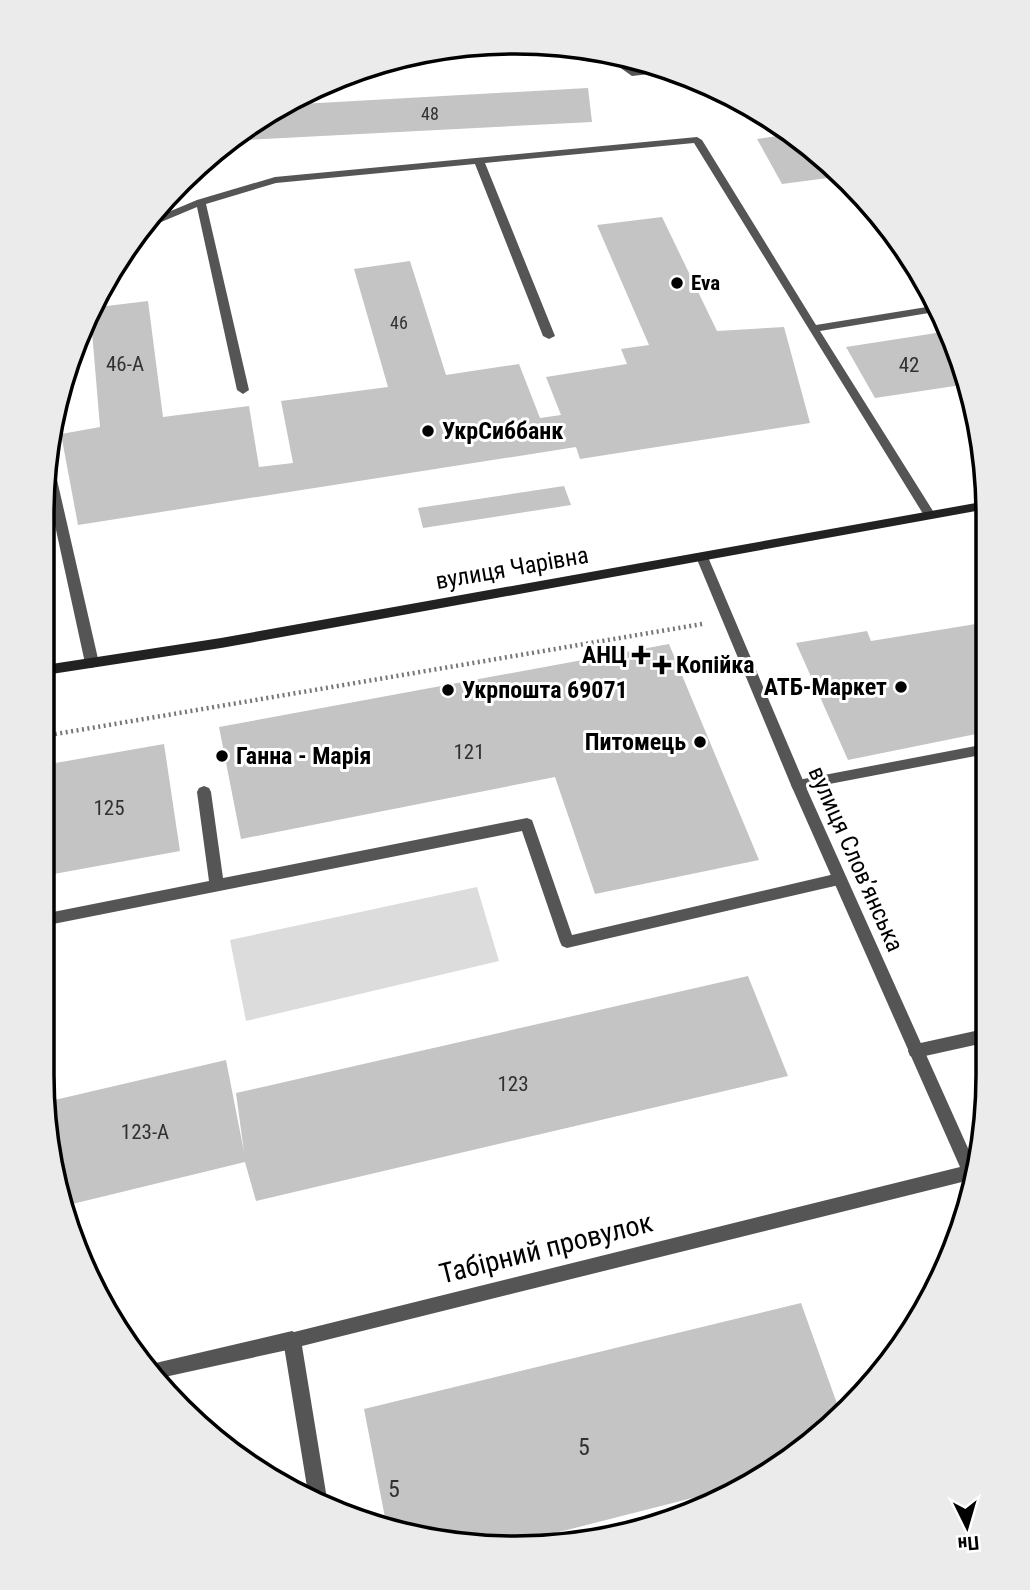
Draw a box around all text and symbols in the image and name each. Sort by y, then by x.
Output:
house number: 48 [421,103,439,124]
place label: Eva [691,271,720,295]
marker: Eva [669,275,685,291]
house number: 46 [390,312,408,333]
house number: 46-А [106,352,144,376]
house number: 42 [899,353,919,377]
place label: УкрСиббанк [442,417,563,445]
marker: УкрСиббанк [420,423,436,439]
street label: вулиця Чарівна [433,541,591,595]
place label: АНЦ [582,641,627,669]
marker: АНЦ [633,647,649,663]
place label: Копійка [676,651,755,679]
marker: Копійка [654,657,670,673]
place label: АТБ-Маркет [764,673,887,701]
place label: Укрпошта 69071 [462,676,628,704]
marker: АТБ-Маркет [893,679,909,695]
marker: Укрпошта 69071 [440,682,456,698]
place label: Питомець [585,728,686,756]
marker: Питомець [692,734,708,750]
house number: 121 [453,740,485,764]
place label: Ганна - Марія [236,742,371,770]
marker: Ганна - Марія [214,748,230,764]
street label: вулиця Слов’янська [803,762,909,956]
house number: 125 [93,796,125,820]
house number: 123 [497,1072,529,1096]
house number: 123-А [121,1120,169,1144]
street label: Табірний провулок [436,1206,656,1290]
house number: 5 [578,1433,590,1461]
house number: 5 [388,1475,400,1503]
north arrow [932,1492,1002,1562]
text: Пн [957,1531,980,1556]

